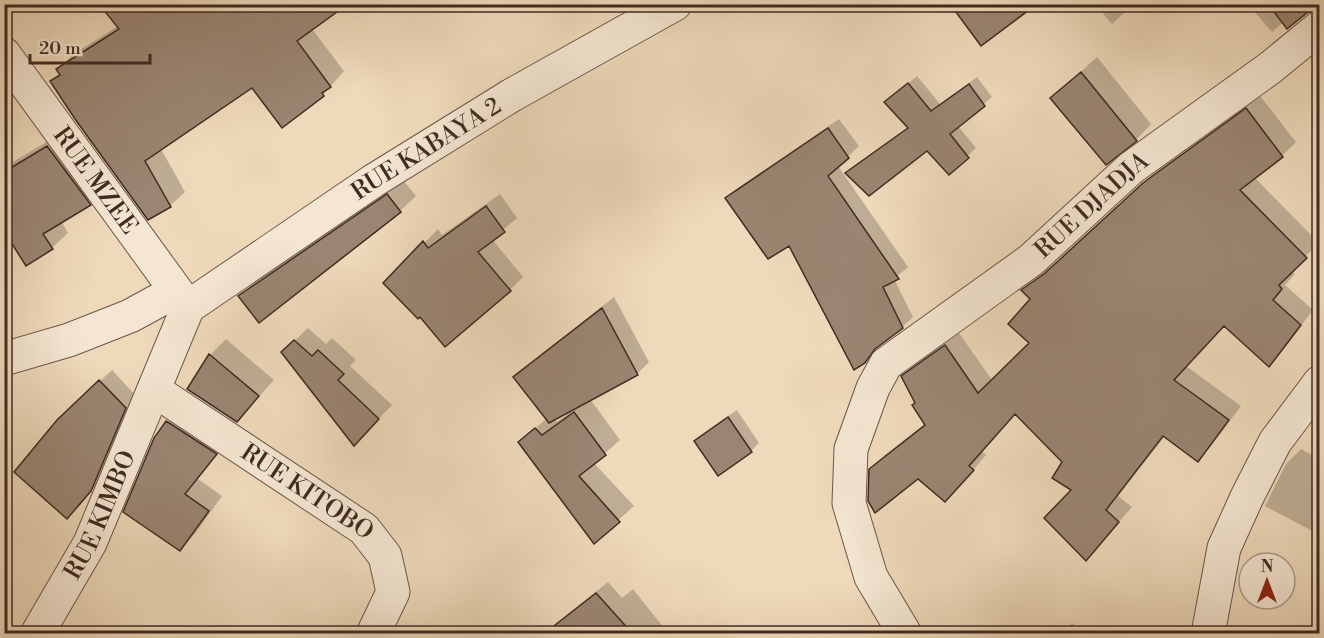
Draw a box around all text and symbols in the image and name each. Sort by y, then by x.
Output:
scale bar [30,27,150,65]
text: 20 m [39,37,81,60]
street label: RUE KABAYA 2 [346,91,507,207]
street label: RUE MZEE [46,121,144,240]
street label: RUE DJADJA [1029,146,1155,265]
street label: RUE KITOBO [235,438,379,547]
street label: RUE KIMBO [58,446,143,585]
north arrow [1237,551,1297,611]
text: N [1261,557,1274,577]

